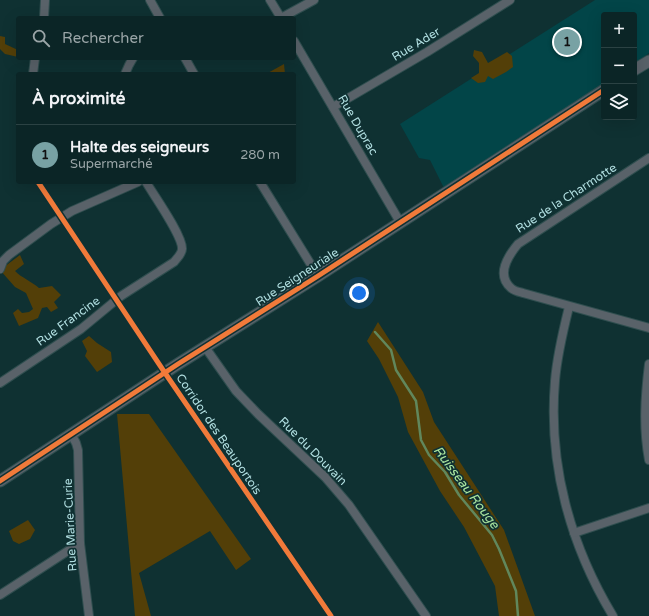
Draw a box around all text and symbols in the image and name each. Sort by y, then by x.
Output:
map controls [601,12,637,120]
button: + [601,12,637,48]
search box [16,16,296,60]
street label: Rue Ader [389,24,443,64]
icon: search [30,27,52,49]
pin: 1 [554,27,580,57]
text: Rechercher [62,29,144,47]
button: − [601,48,637,84]
button: layers [601,84,637,120]
text: À proximité [32,88,125,109]
street label: Rue Duprac [335,92,381,158]
text: Halte des seigneurs [70,138,209,156]
text: 1 [41,147,49,163]
text: 280 m [240,147,280,163]
text: Supermarché [70,156,153,172]
street label: Rue de la Charmotte [513,160,619,236]
street label: Rue Seigneuriale [253,245,341,309]
your location [349,283,369,303]
street label: Rue Francine [34,293,103,349]
street label: Corridor des Beauportois [173,371,265,497]
street label: Rue du Douvain [276,414,350,488]
water label: Ruisseau Rouge [430,443,503,533]
street label: Rue Marie-Curie [61,478,79,572]

